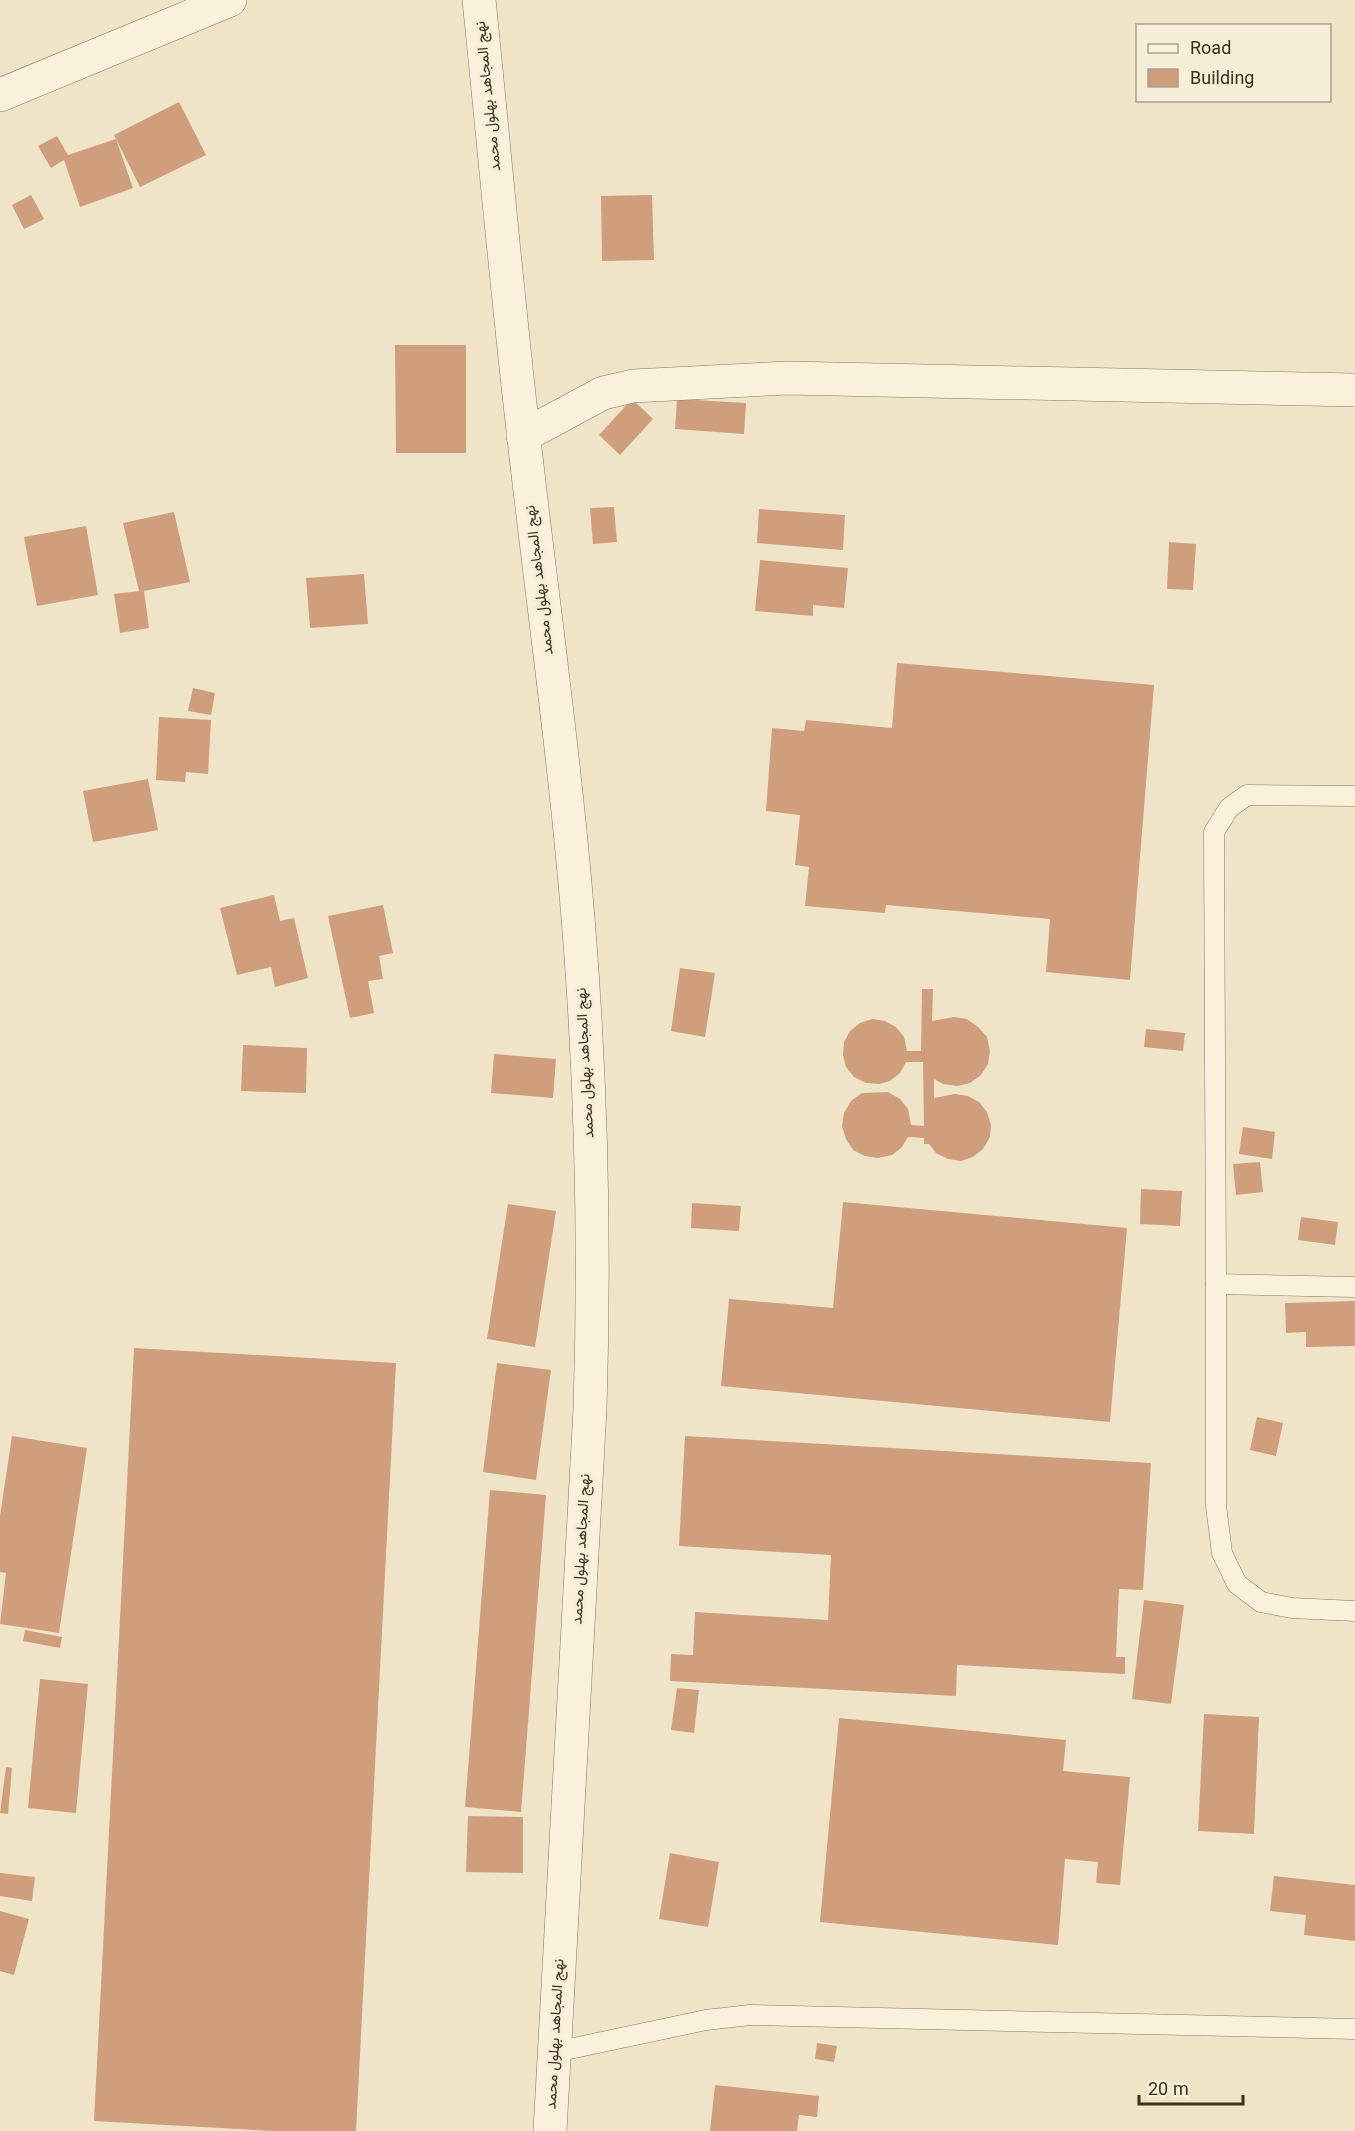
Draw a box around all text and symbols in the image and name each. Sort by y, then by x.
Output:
street label: نهج المجاهد بهلول محمد [470,20,508,172]
legend [1136,24,1331,102]
text: Road [1190,36,1231,64]
text: Building [1190,66,1254,94]
street label: نهج المجاهد بهلول محمد [519,504,561,656]
street label: نهج المجاهد بهلول محمد [571,987,601,1139]
street label: نهج المجاهد بهلول محمد [567,1473,597,1625]
street label: نهج المجاهد بهلول محمد [541,1958,571,2110]
scale bar [1139,2068,1242,2106]
text: 20 m [1148,2077,1189,2105]

